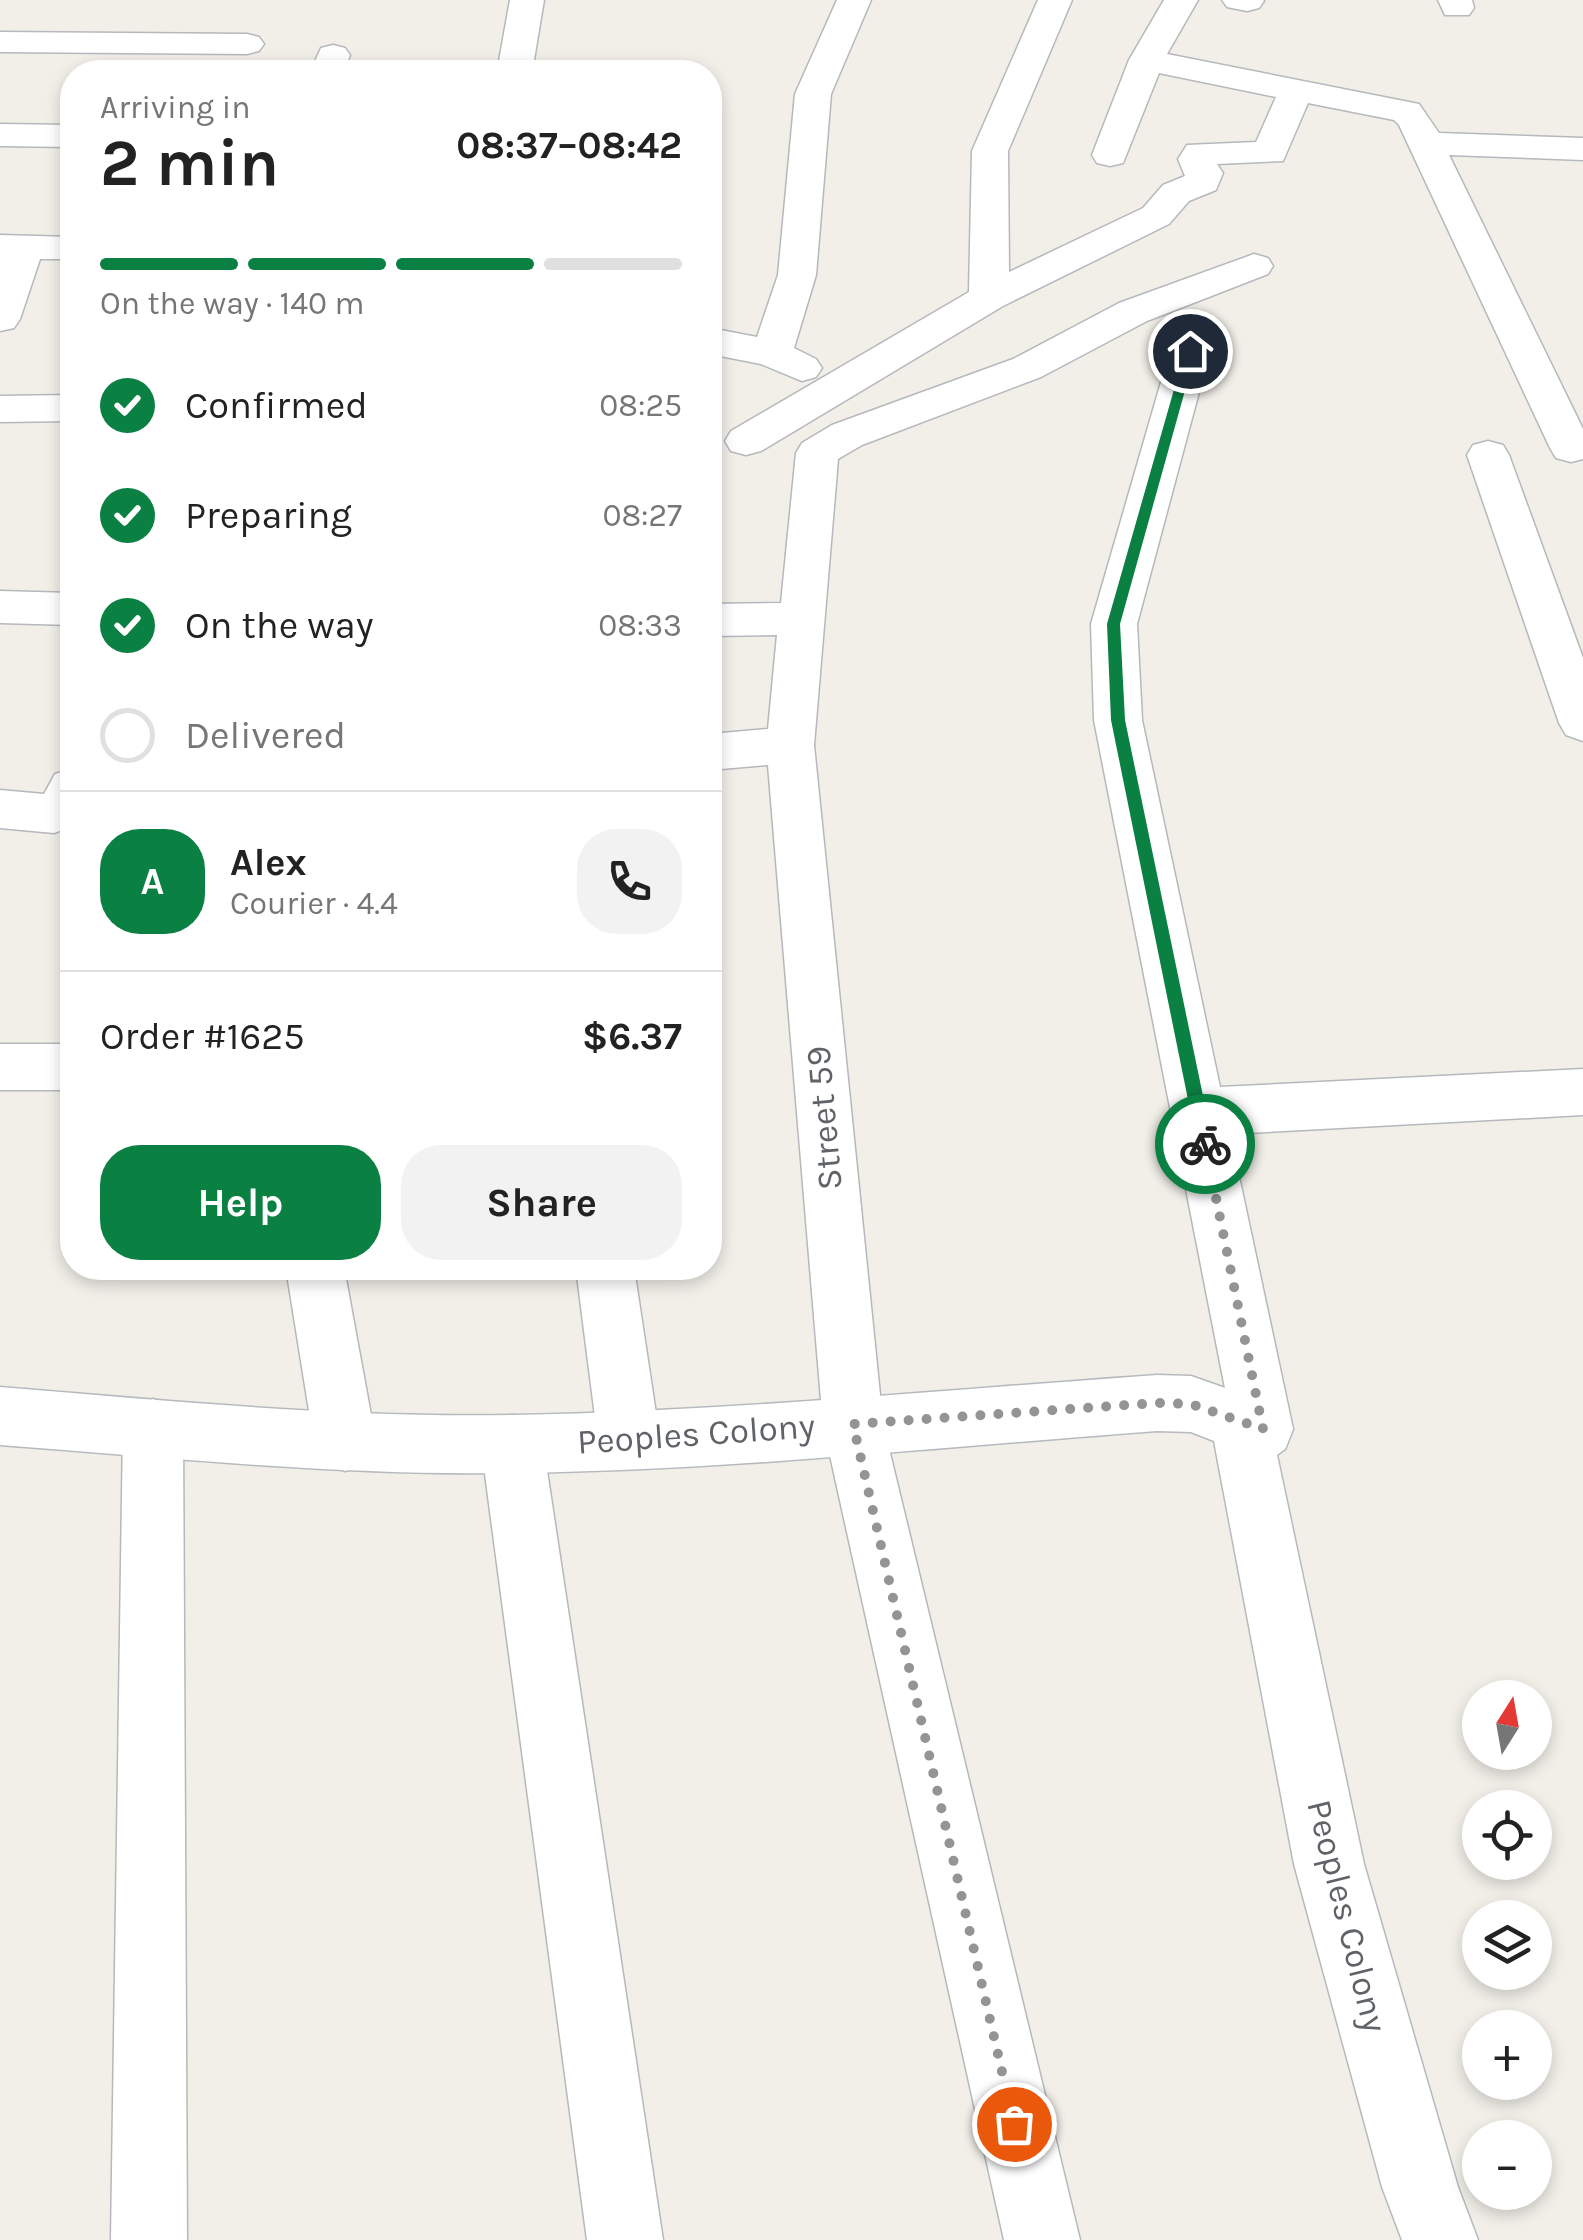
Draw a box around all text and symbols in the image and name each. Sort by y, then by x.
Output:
text: Arriving in [100,89,251,126]
text: 08:37–08:42 [456,123,682,168]
text: 2 min [100,125,279,201]
text: On the way · 140 m [100,285,365,322]
pin [1148,309,1233,394]
icon: home [1163,324,1218,379]
icon: check [100,378,155,433]
text: Confirmed [185,383,368,428]
text: 08:25 [599,387,682,424]
icon: check [100,488,155,543]
text: Preparing [185,493,352,538]
text: 08:27 [602,497,682,534]
icon: check [100,598,155,653]
text: On the way [185,603,373,648]
text: 08:33 [598,607,682,644]
text: Delivered [185,713,346,758]
button: phone [577,829,682,934]
text: Alex [230,840,307,885]
text: A [141,859,164,904]
text: Courier · 4.4 [230,885,398,922]
text: Order #1625 [100,1014,305,1059]
text: $6.37 [582,1014,682,1059]
street label: Street 59 [797,1044,851,1192]
courier [1155,1094,1255,1194]
icon: bike [1178,1117,1233,1172]
button: Help [100,1145,381,1260]
button: Share [401,1145,682,1260]
street label: Peoples Colony [576,1405,816,1463]
north arrow [1462,1680,1552,1770]
map controls [1462,1680,1552,2210]
button: locate [1462,1790,1552,1880]
street label: Peoples Colony [1298,1795,1396,2037]
button: layers [1462,1900,1552,1990]
button: + [1462,2010,1552,2100]
pin [972,2082,1057,2167]
icon: bag [987,2097,1042,2152]
button: − [1462,2120,1552,2210]

